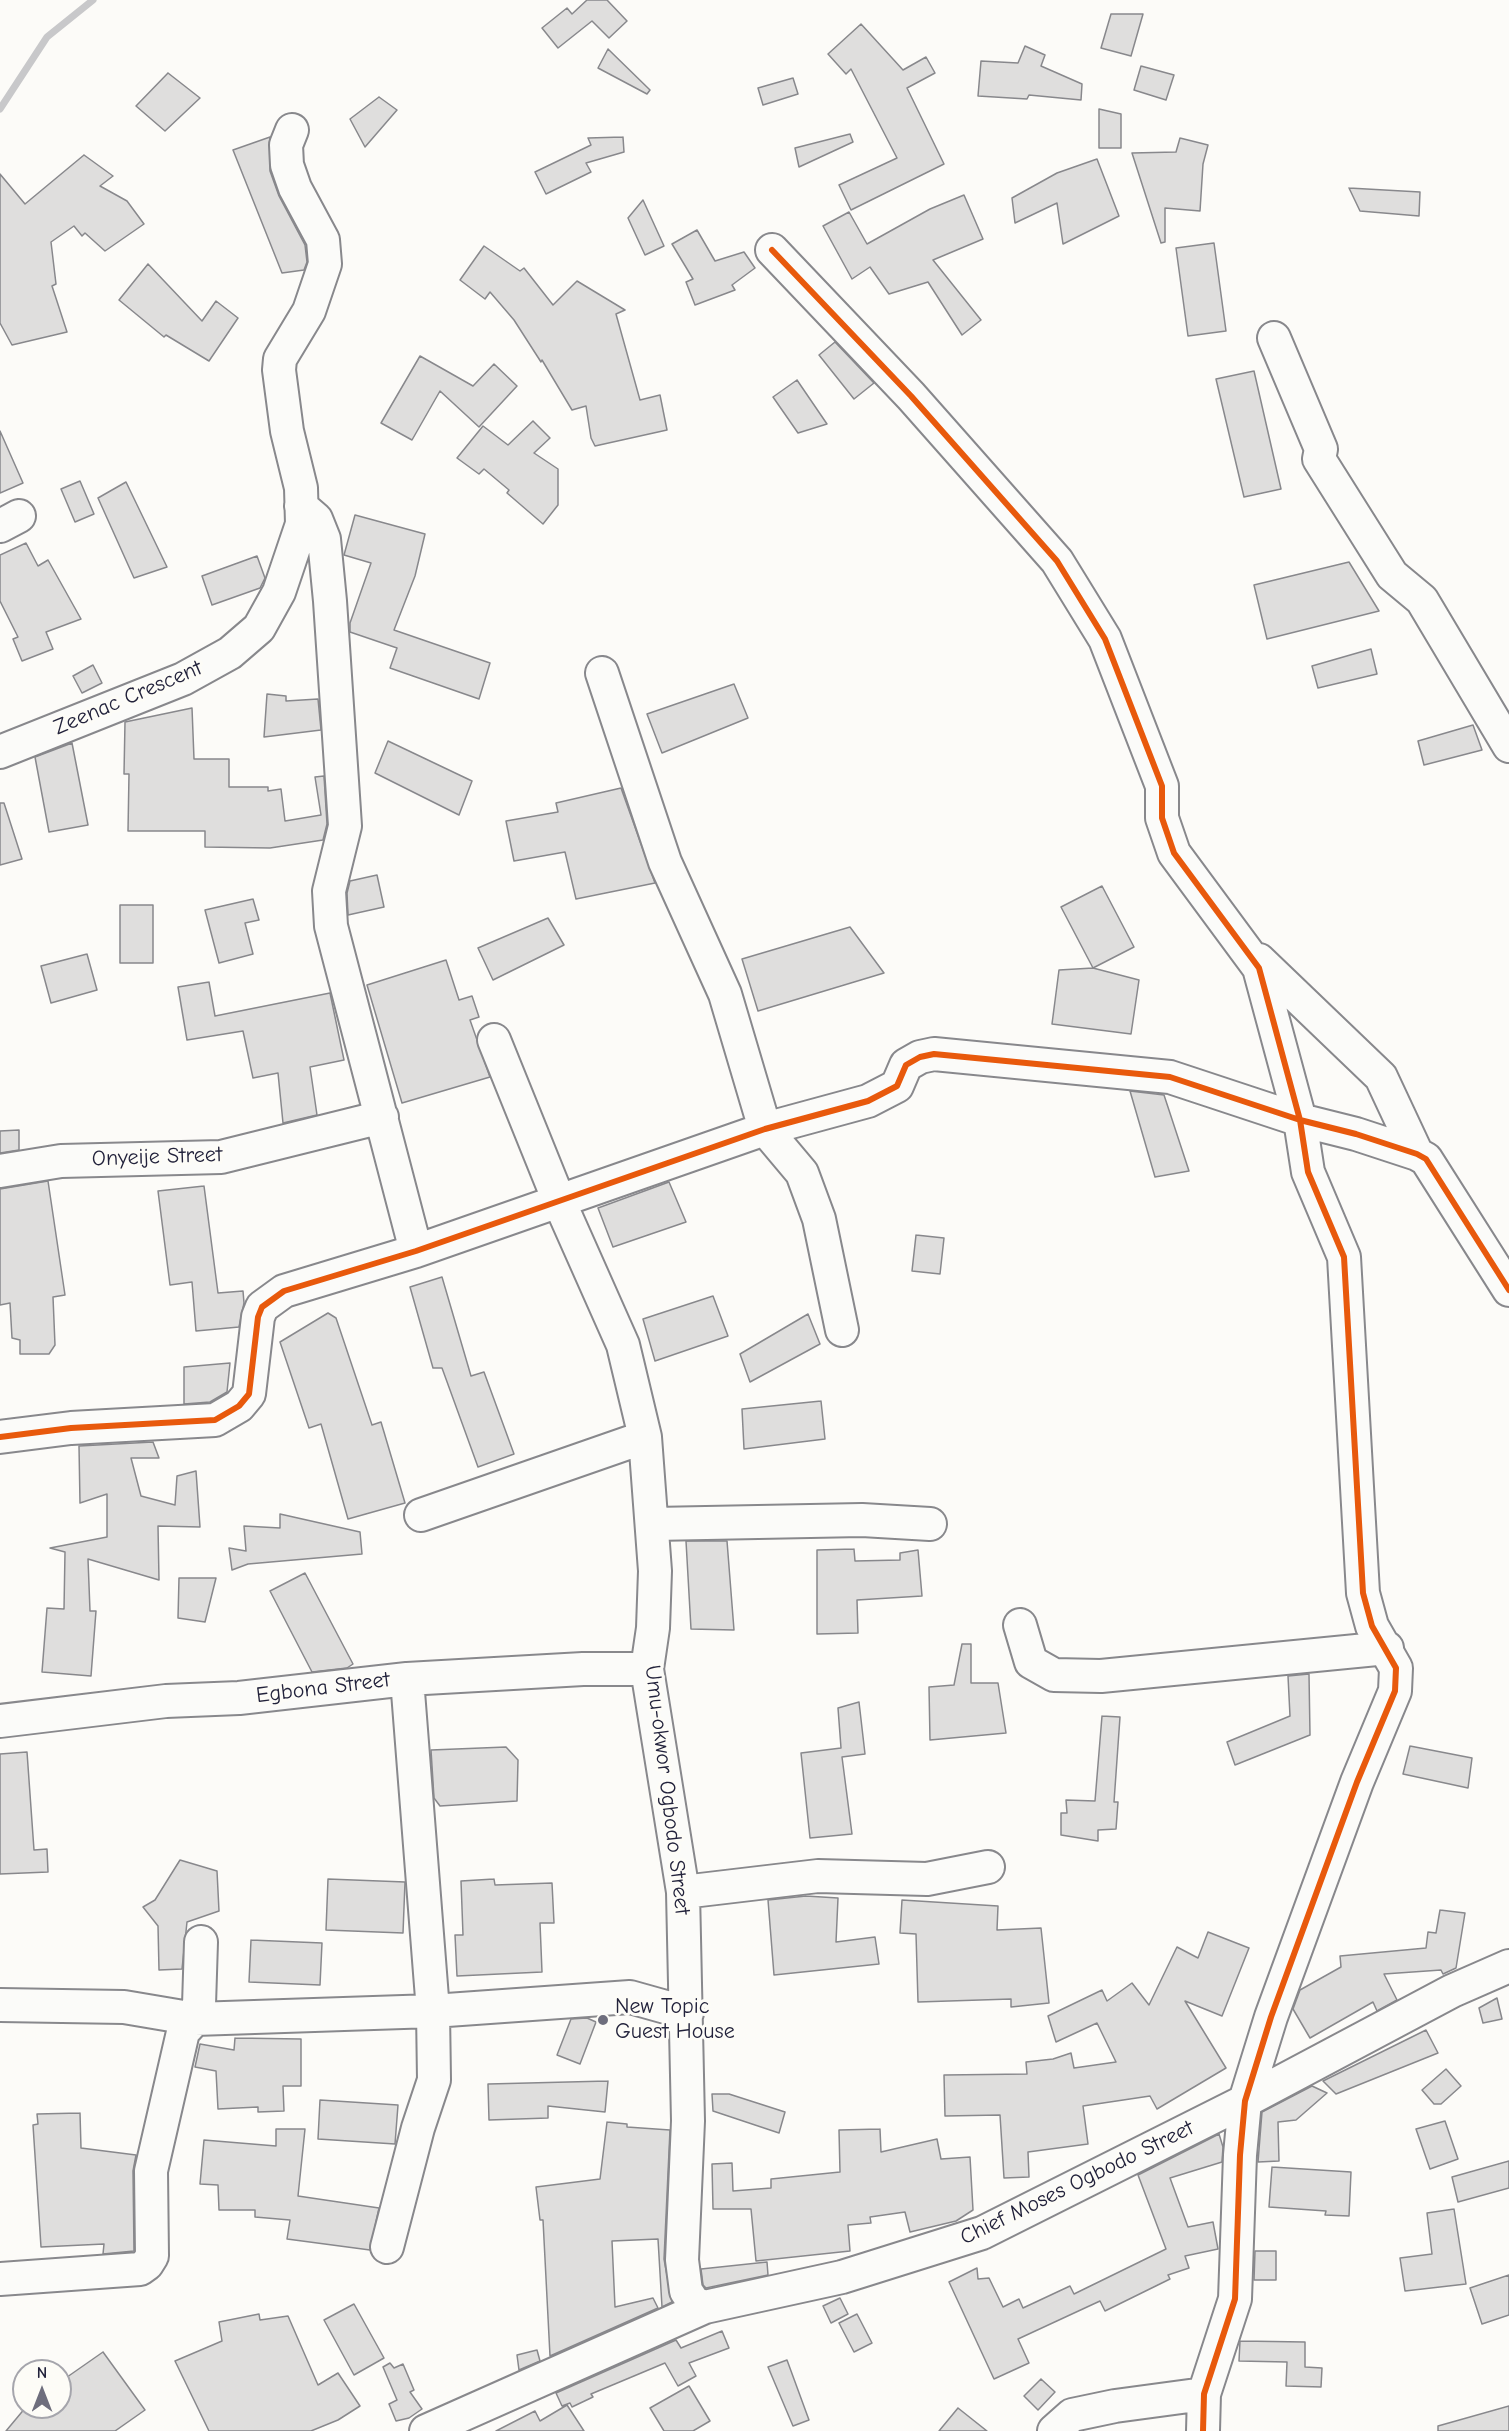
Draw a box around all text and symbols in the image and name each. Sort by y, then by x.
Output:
street label: Zeenac Crescent [50,655,206,741]
street label: Onyeije Street [91,1142,223,1172]
street label: Umu-okwor Ogbodo Street [639,1664,695,1916]
street label: Egbona Street [255,1667,391,1709]
place label: New Topic Guest House [615,1994,735,2046]
marker: New Topic Guest House [596,2013,610,2027]
street label: Chief Moses Ogbodo Street [956,2115,1198,2251]
north arrow [12,2359,72,2419]
text: N [37,2364,47,2382]

